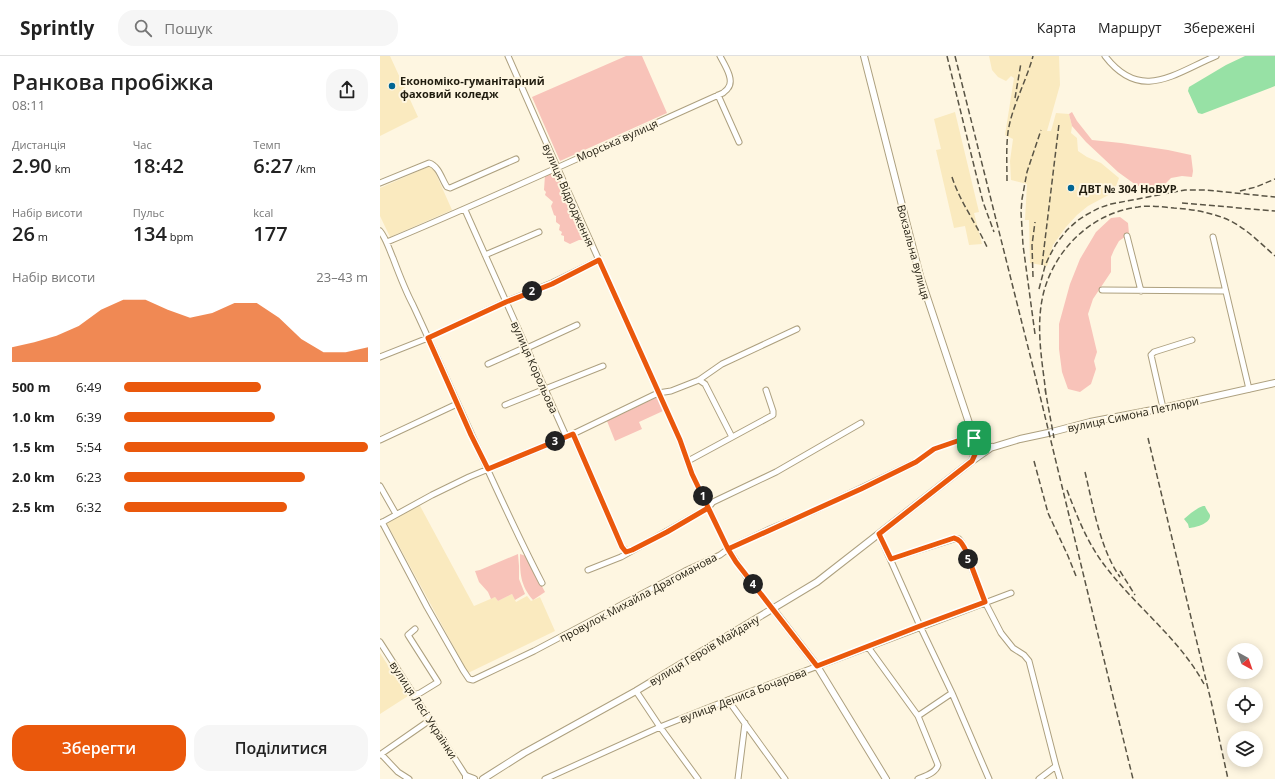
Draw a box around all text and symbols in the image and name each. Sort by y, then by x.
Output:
search box [118,10,398,46]
text: Sprintly [20,15,94,41]
icon: search [132,17,154,39]
text: Пошук [164,18,213,38]
text: Карта [1037,18,1076,37]
text: Маршрут [1098,18,1162,37]
text: Збережені [1184,18,1255,37]
text: Ранкова пробіжка [12,66,214,96]
button: share [326,69,368,111]
place label: Економіко-гуманітарний фаховий коледж [400,73,545,101]
marker: Економіко-гуманітарний фаховий коледж [387,81,397,91]
text: 08:11 [12,96,45,114]
street label: Морська вулиця [574,115,660,165]
text: Дистанція [12,137,66,152]
text: Час [133,137,152,152]
text: Темп [253,137,280,152]
street label: вулиця Відродження [540,141,598,249]
text: 2.90 [12,152,52,179]
text: 18:42 [133,152,184,179]
text: 6:27 [253,152,293,179]
text: km [52,161,71,176]
text: /km [293,161,316,176]
place label: ДВТ № 304 НоВУР [1079,181,1177,196]
marker: ДВТ № 304 НоВУР [1066,183,1076,193]
street label: Вокзальна вулиця [894,203,934,301]
text: Набір висоти [12,205,83,220]
text: Пульс [133,205,164,220]
text: kcal [253,205,273,220]
text: 26 [12,220,35,247]
text: 134 [133,220,167,247]
text: 177 [253,220,288,247]
text: m [35,229,48,244]
text: bpm [167,229,193,244]
text: Набір висоти [12,268,95,286]
text: 23–43 m [316,268,368,286]
pin: 2 [522,281,542,301]
text: 2 [529,283,535,298]
street label: вулиця Корольова [508,319,562,415]
text: 500 m [12,378,50,396]
text: 6:49 [76,378,102,396]
street label: вулиця Симона Петлюри [1066,393,1200,435]
text: 1.0 km [12,408,55,426]
text: 6:39 [76,408,102,426]
pin [957,421,991,455]
icon: arrive [963,427,985,449]
pin: 3 [545,431,565,451]
text: 3 [552,433,558,448]
text: 1.5 km [12,438,55,456]
text: 5:54 [76,438,102,456]
text: 2.0 km [12,468,55,486]
text: 6:23 [76,468,102,486]
pin: 1 [693,486,713,506]
text: 1 [700,488,706,503]
text: 2.5 km [12,498,55,516]
text: 6:32 [76,498,102,516]
street label: провулок Михайла Драгоманова [557,549,719,645]
pin: 5 [958,549,978,569]
text: 5 [965,551,971,566]
pin: 4 [743,574,763,594]
text: 4 [750,576,756,591]
street label: вулиця Героїв Майдану [646,611,762,689]
north arrow [1227,643,1263,679]
map controls [1227,643,1263,767]
street label: вулиця Лесі Українки [387,658,461,762]
street label: вулиця Дениса Бочарова [677,664,809,726]
button: locate [1227,687,1263,723]
button: Зберегти [12,725,186,771]
button: Поділитися [194,725,368,771]
button: layers [1227,731,1263,767]

